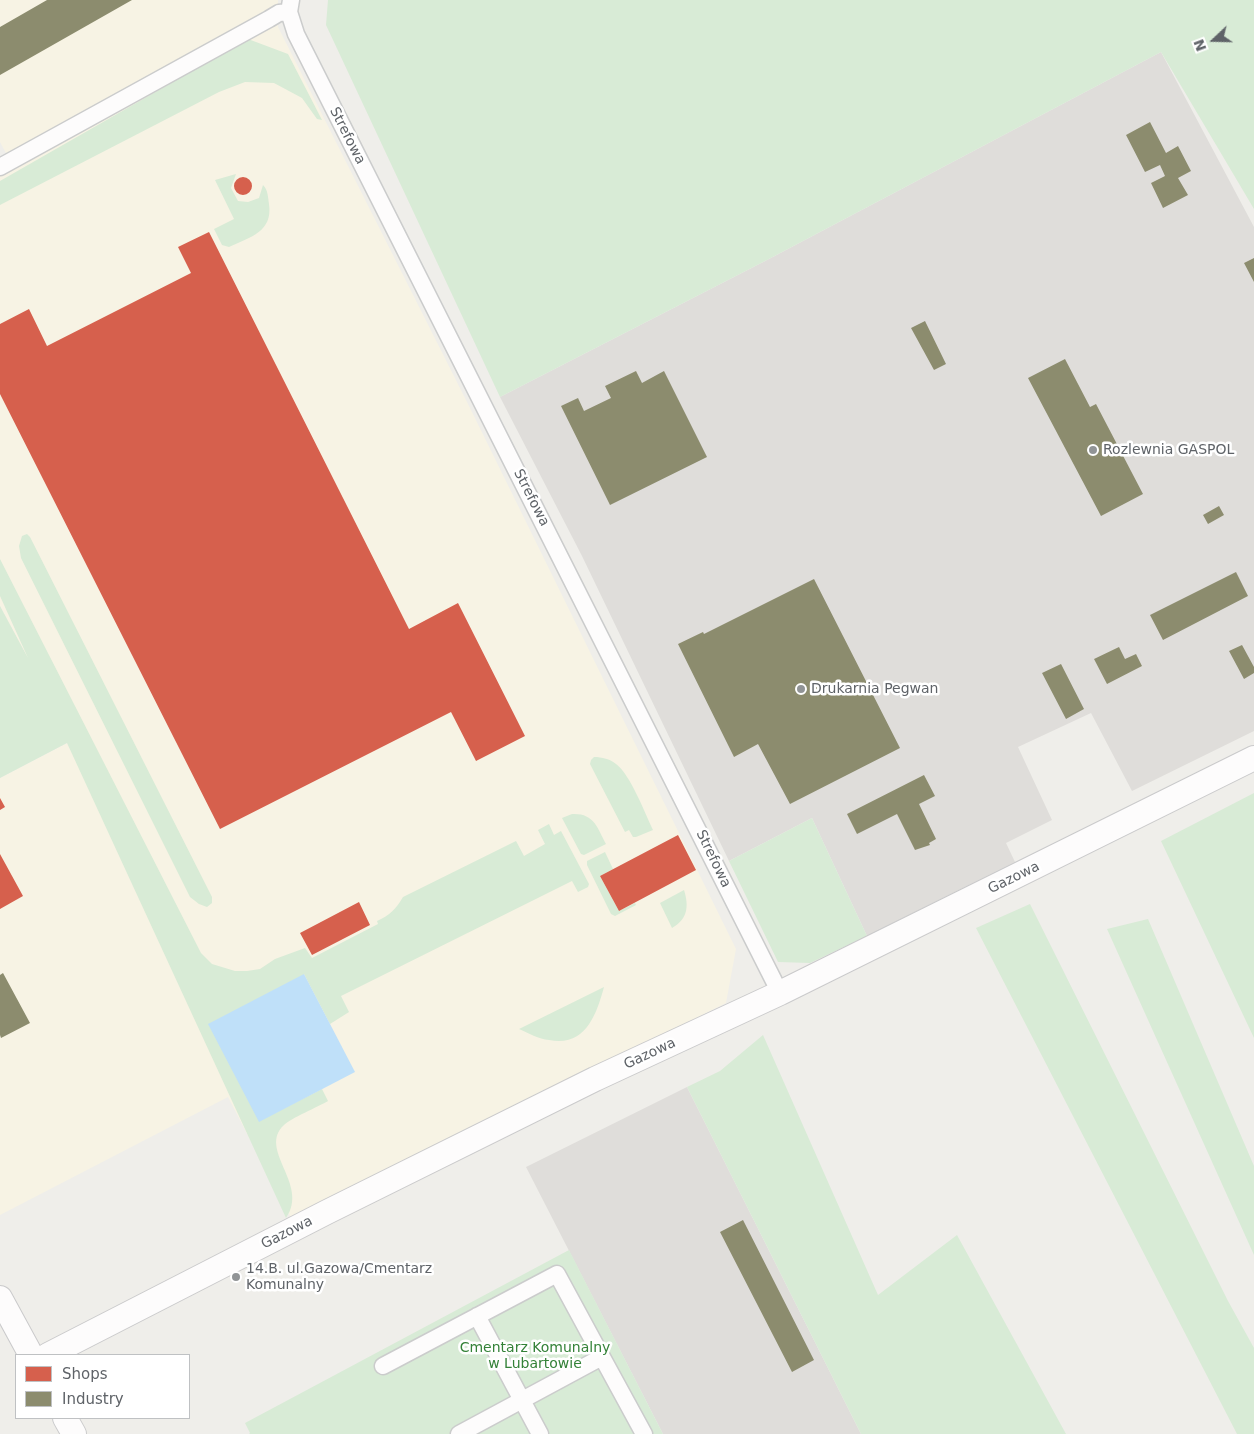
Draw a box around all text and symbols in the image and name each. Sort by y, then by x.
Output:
north arrow [1189,15,1239,65]
text: N [1190,37,1210,54]
street label: Strefowa [325,105,369,167]
place label: Rozlewnia GASPOL [1103,442,1234,458]
marker: Rozlewnia GASPOL [1087,444,1099,456]
street label: Strefowa [509,467,553,529]
place label: Drukarnia Pegwan [811,681,938,697]
marker: Drukarnia Pegwan [795,683,807,695]
street label: Strefowa [692,827,734,891]
street label: Gazowa [985,858,1043,898]
street label: Gazowa [621,1035,679,1073]
street label: Gazowa [259,1213,315,1253]
place label: 14.B. ul.Gazowa/Cmentarz Komunalny [246,1261,432,1294]
marker: 14.B. ul.Gazowa/Cmentarz Komunalny [230,1271,242,1283]
park label: Cmentarz Komunalny w Lubartowie [460,1340,610,1372]
legend [15,1354,190,1419]
text: Shops [62,1365,108,1383]
text: Industry [62,1390,124,1408]

